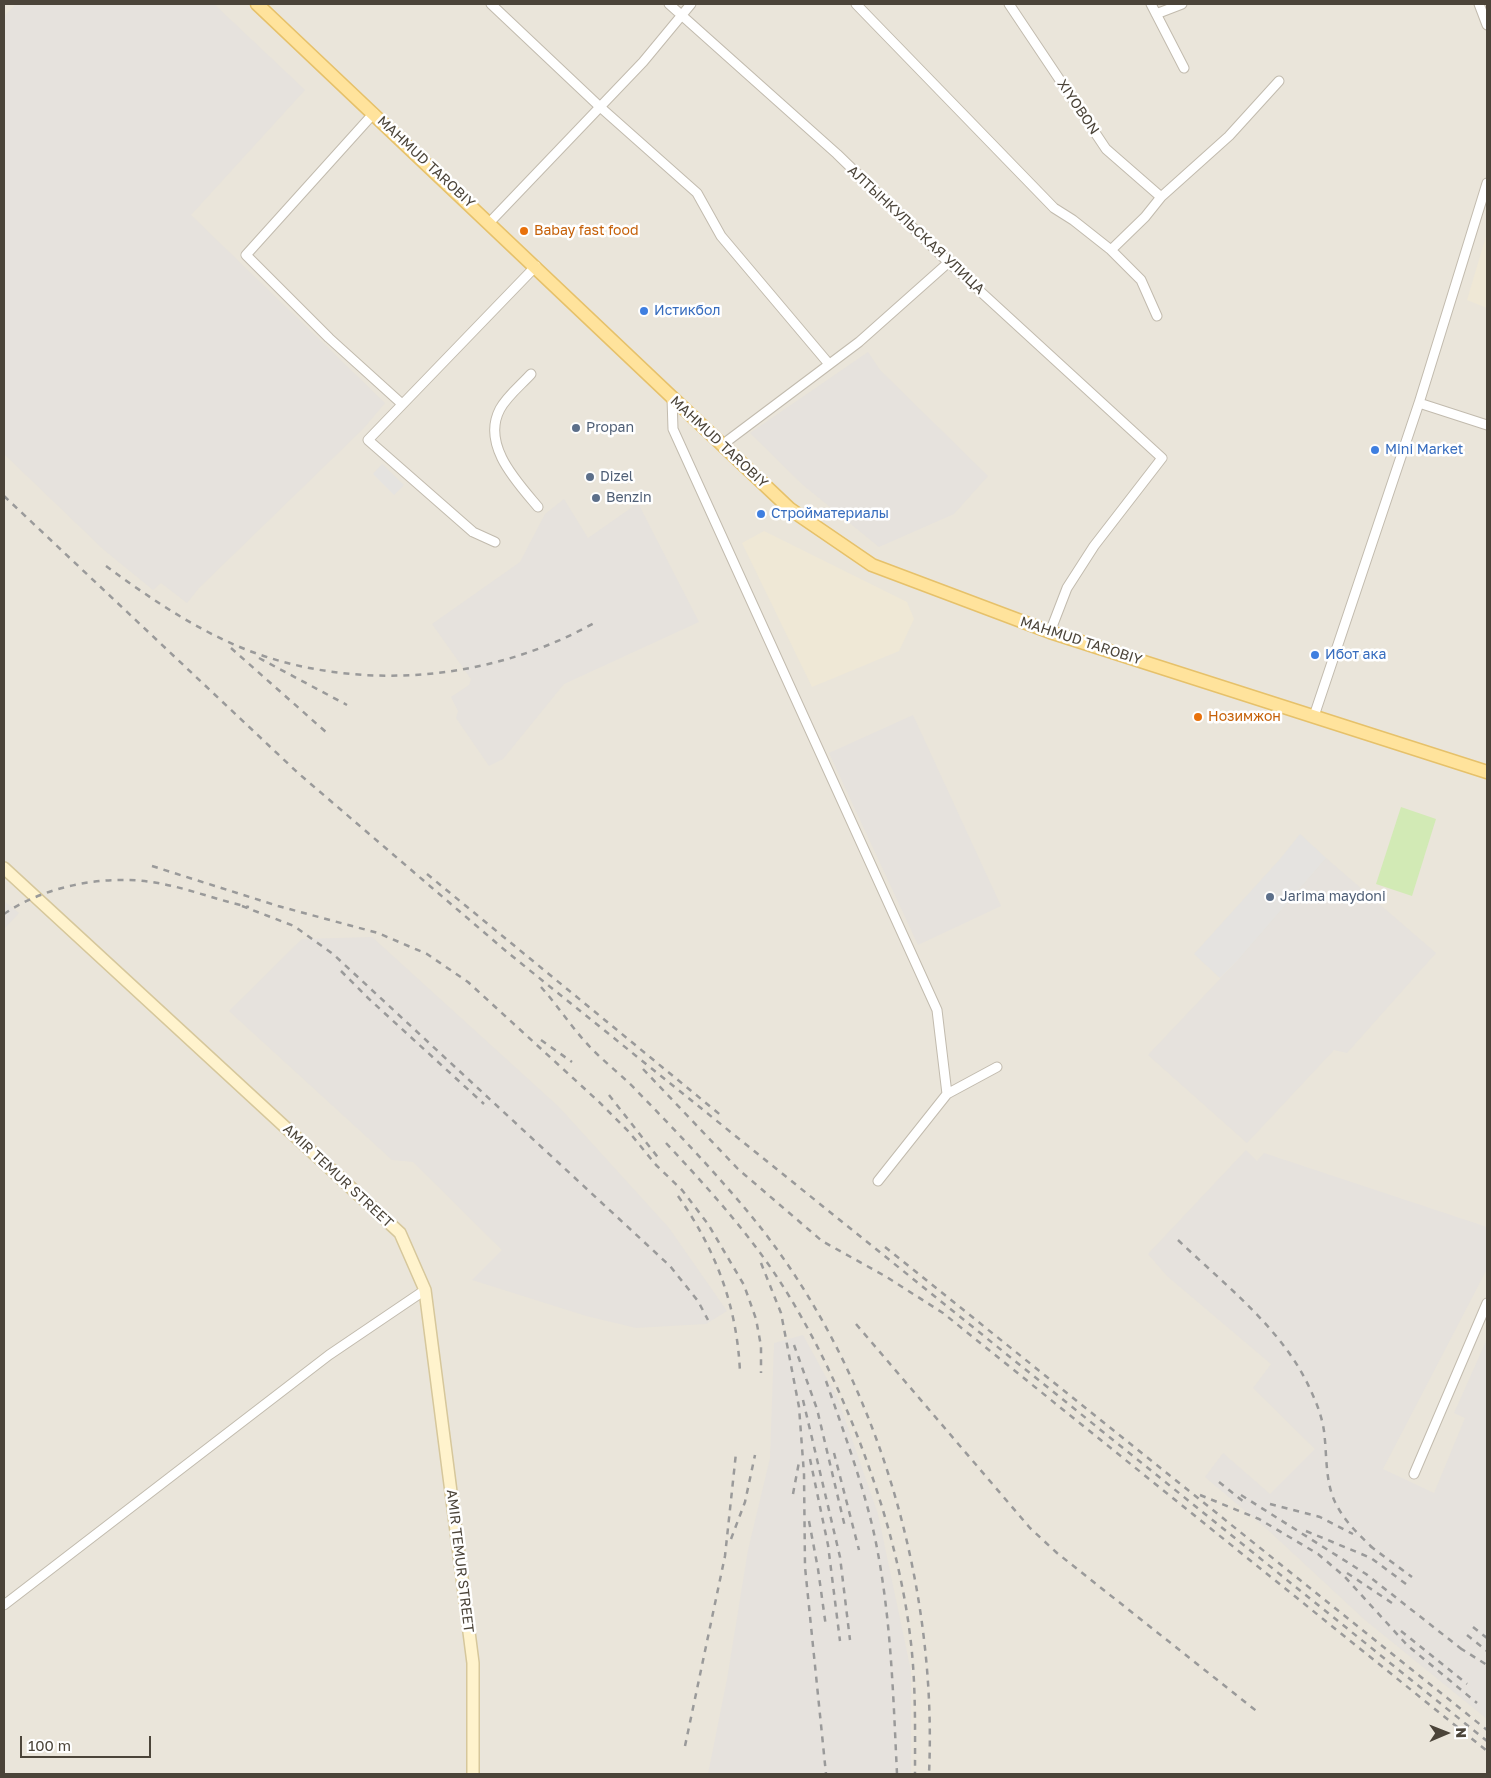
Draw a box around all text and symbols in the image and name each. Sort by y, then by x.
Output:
street label: XIYOBON [1053,76,1103,138]
street label: MAHMUD TAROBIY [374,112,478,212]
street label: АЛТЫНКУЛЬСКАЯ УЛИЦА [844,162,988,298]
place label: Babay fast food [534,223,639,239]
marker: Babay fast food [518,225,530,237]
place label: Истикбол [654,303,720,319]
marker: Истикбол [638,305,650,317]
street label: MAHMUD TAROBIY [667,392,771,492]
place label: Propan [586,420,634,436]
marker: Propan [570,422,582,434]
place label: Mini Market [1385,442,1463,458]
marker: Mini Market [1369,444,1381,456]
place label: Dizel [600,469,633,485]
marker: Dizel [584,471,596,483]
place label: Benzin [606,490,652,506]
marker: Benzin [590,492,602,504]
place label: Стройматериалы [771,506,889,522]
marker: Стройматериалы [755,508,767,520]
street label: MAHMUD TAROBIY [1018,613,1144,669]
place label: Ибот ака [1325,647,1386,663]
marker: Ибот ака [1309,649,1321,661]
place label: Нозимжон [1208,709,1281,725]
marker: Нозимжон [1192,711,1204,723]
place label: Jarima maydoni [1280,889,1386,905]
marker: Jarima maydoni [1264,891,1276,903]
street label: AMIR TEMUR STREET [280,1121,396,1231]
street label: AMIR TEMUR STREET [443,1488,477,1634]
north arrow [1421,1708,1471,1758]
scale bar [22,1726,154,1758]
text: N [1453,1727,1470,1738]
text: 100 m [28,1736,71,1754]

